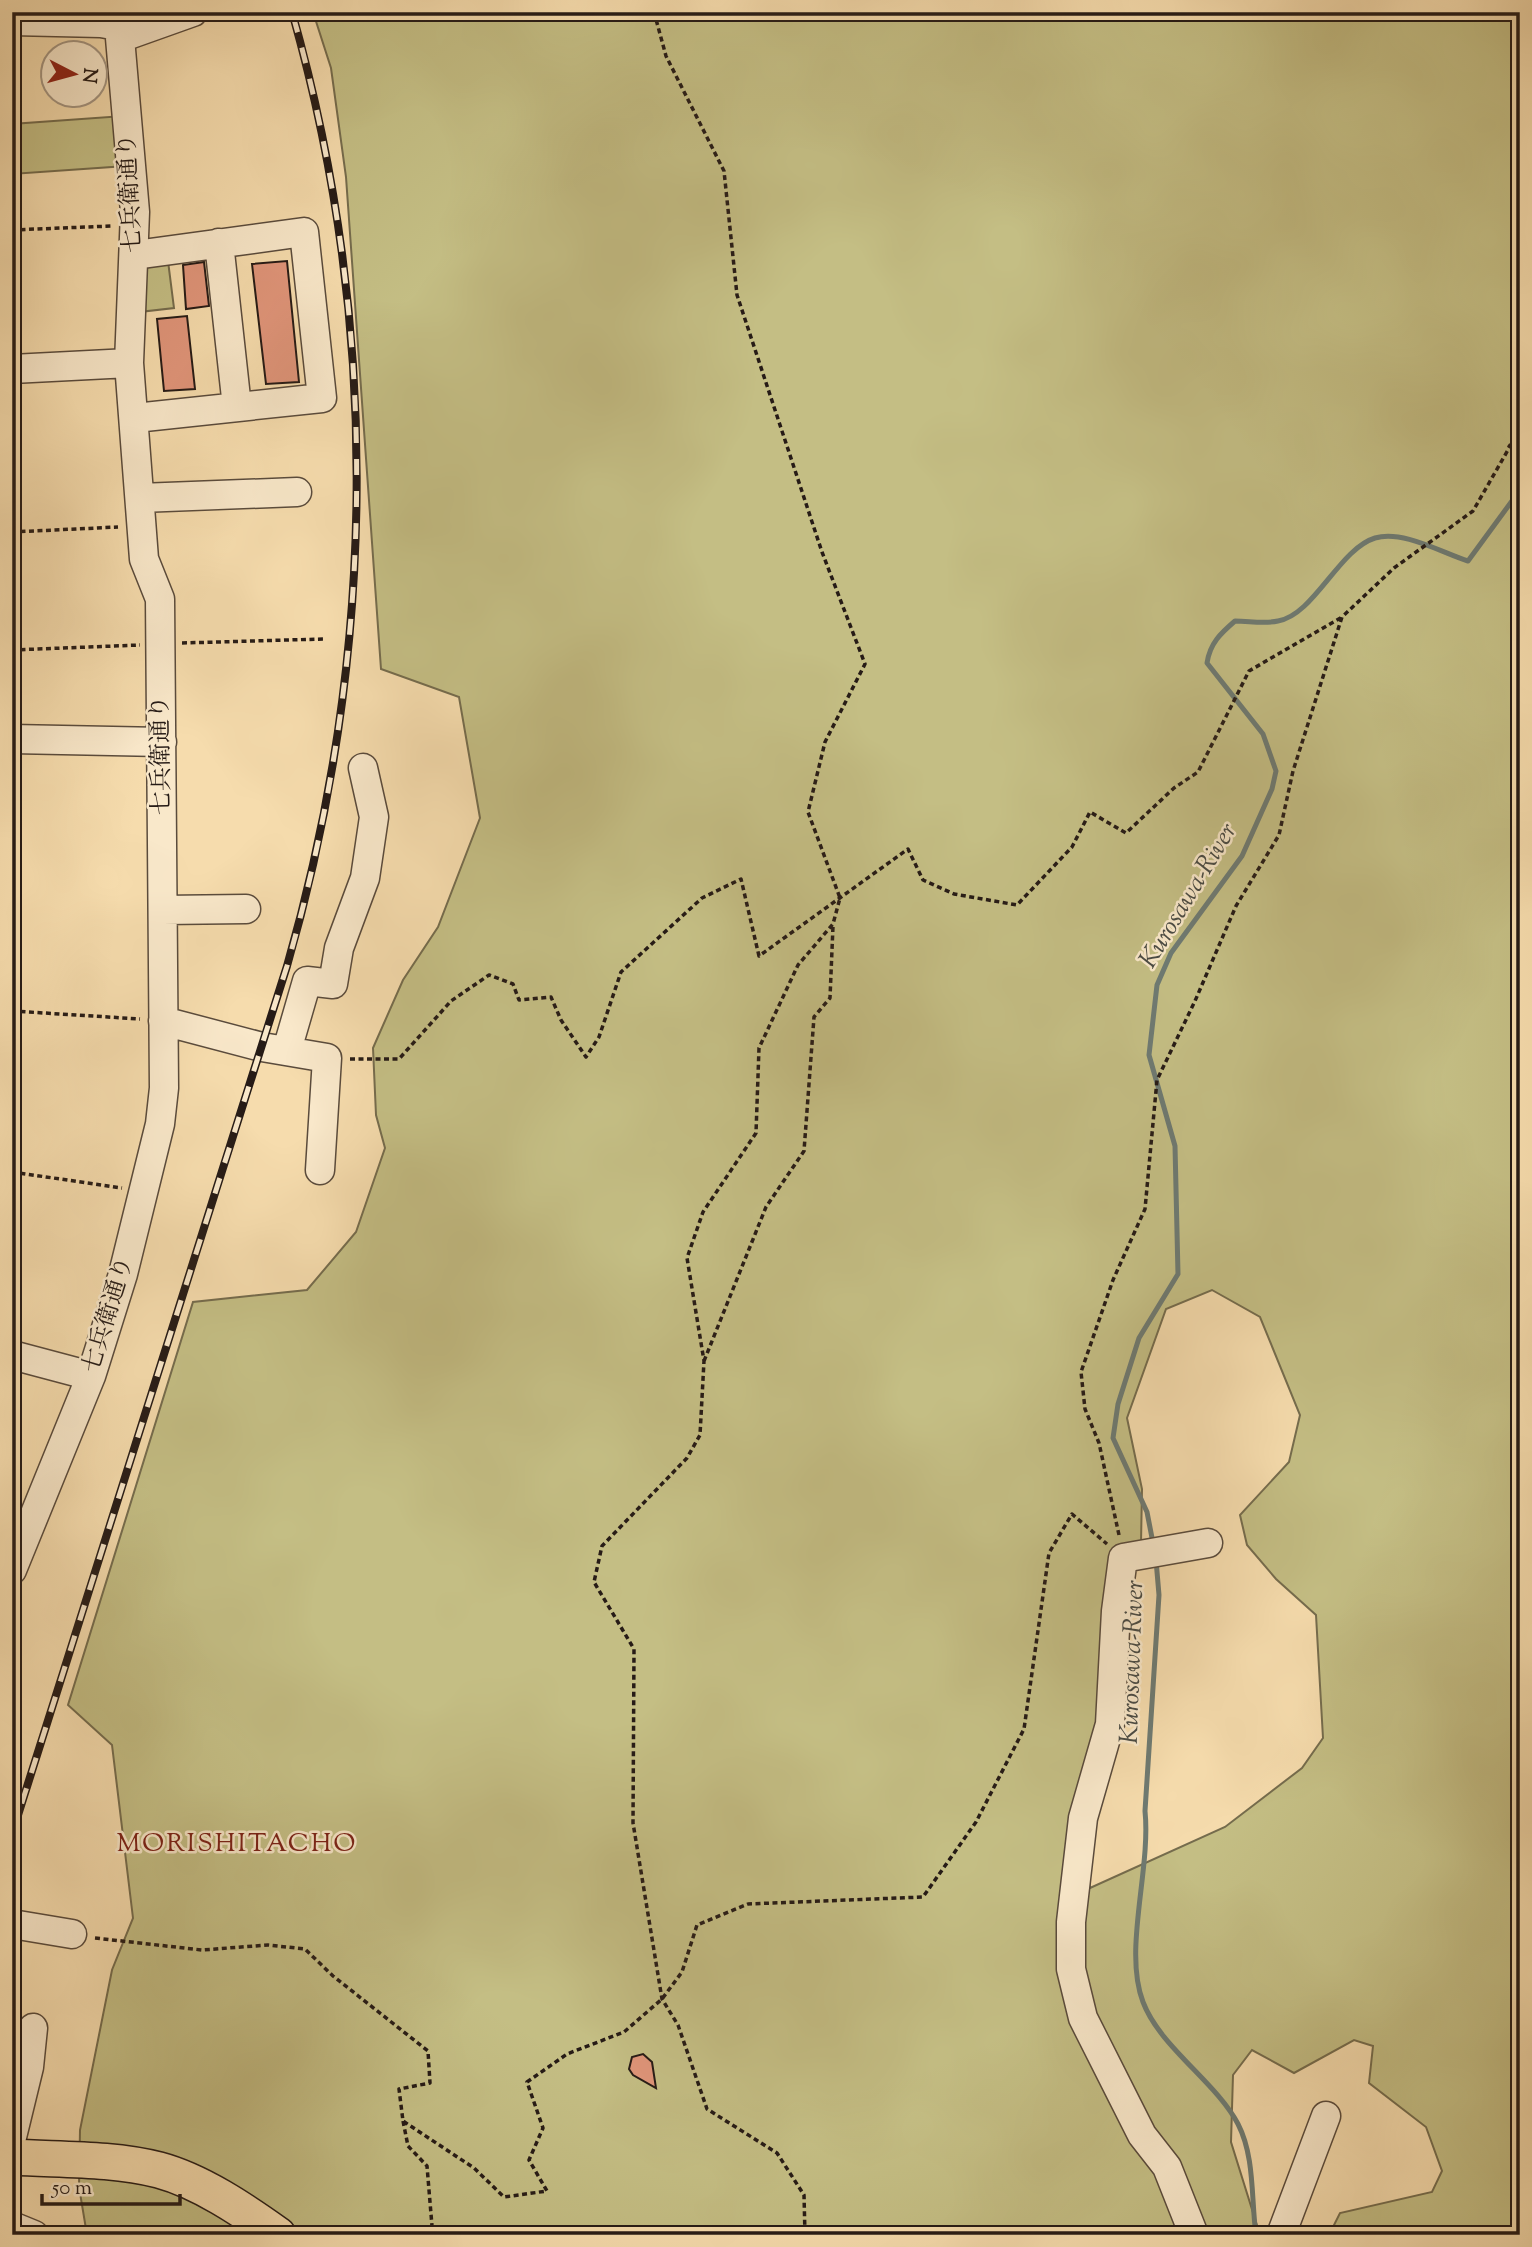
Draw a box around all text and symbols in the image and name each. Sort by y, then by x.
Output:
north arrow [38,38,108,108]
text: N [74,67,103,84]
street label: 七兵衛通り [111,132,151,254]
street label: 七兵衛通り [144,695,180,815]
water label: Kurosawa-River [1131,816,1247,976]
street label: 七兵衛通り [75,1253,143,1377]
water label: Kurosawa-River [1112,1579,1154,1745]
district label: MORISHITACHO [116,1826,358,1863]
scale bar [42,2163,180,2207]
text: 50 m [51,2174,92,2204]

